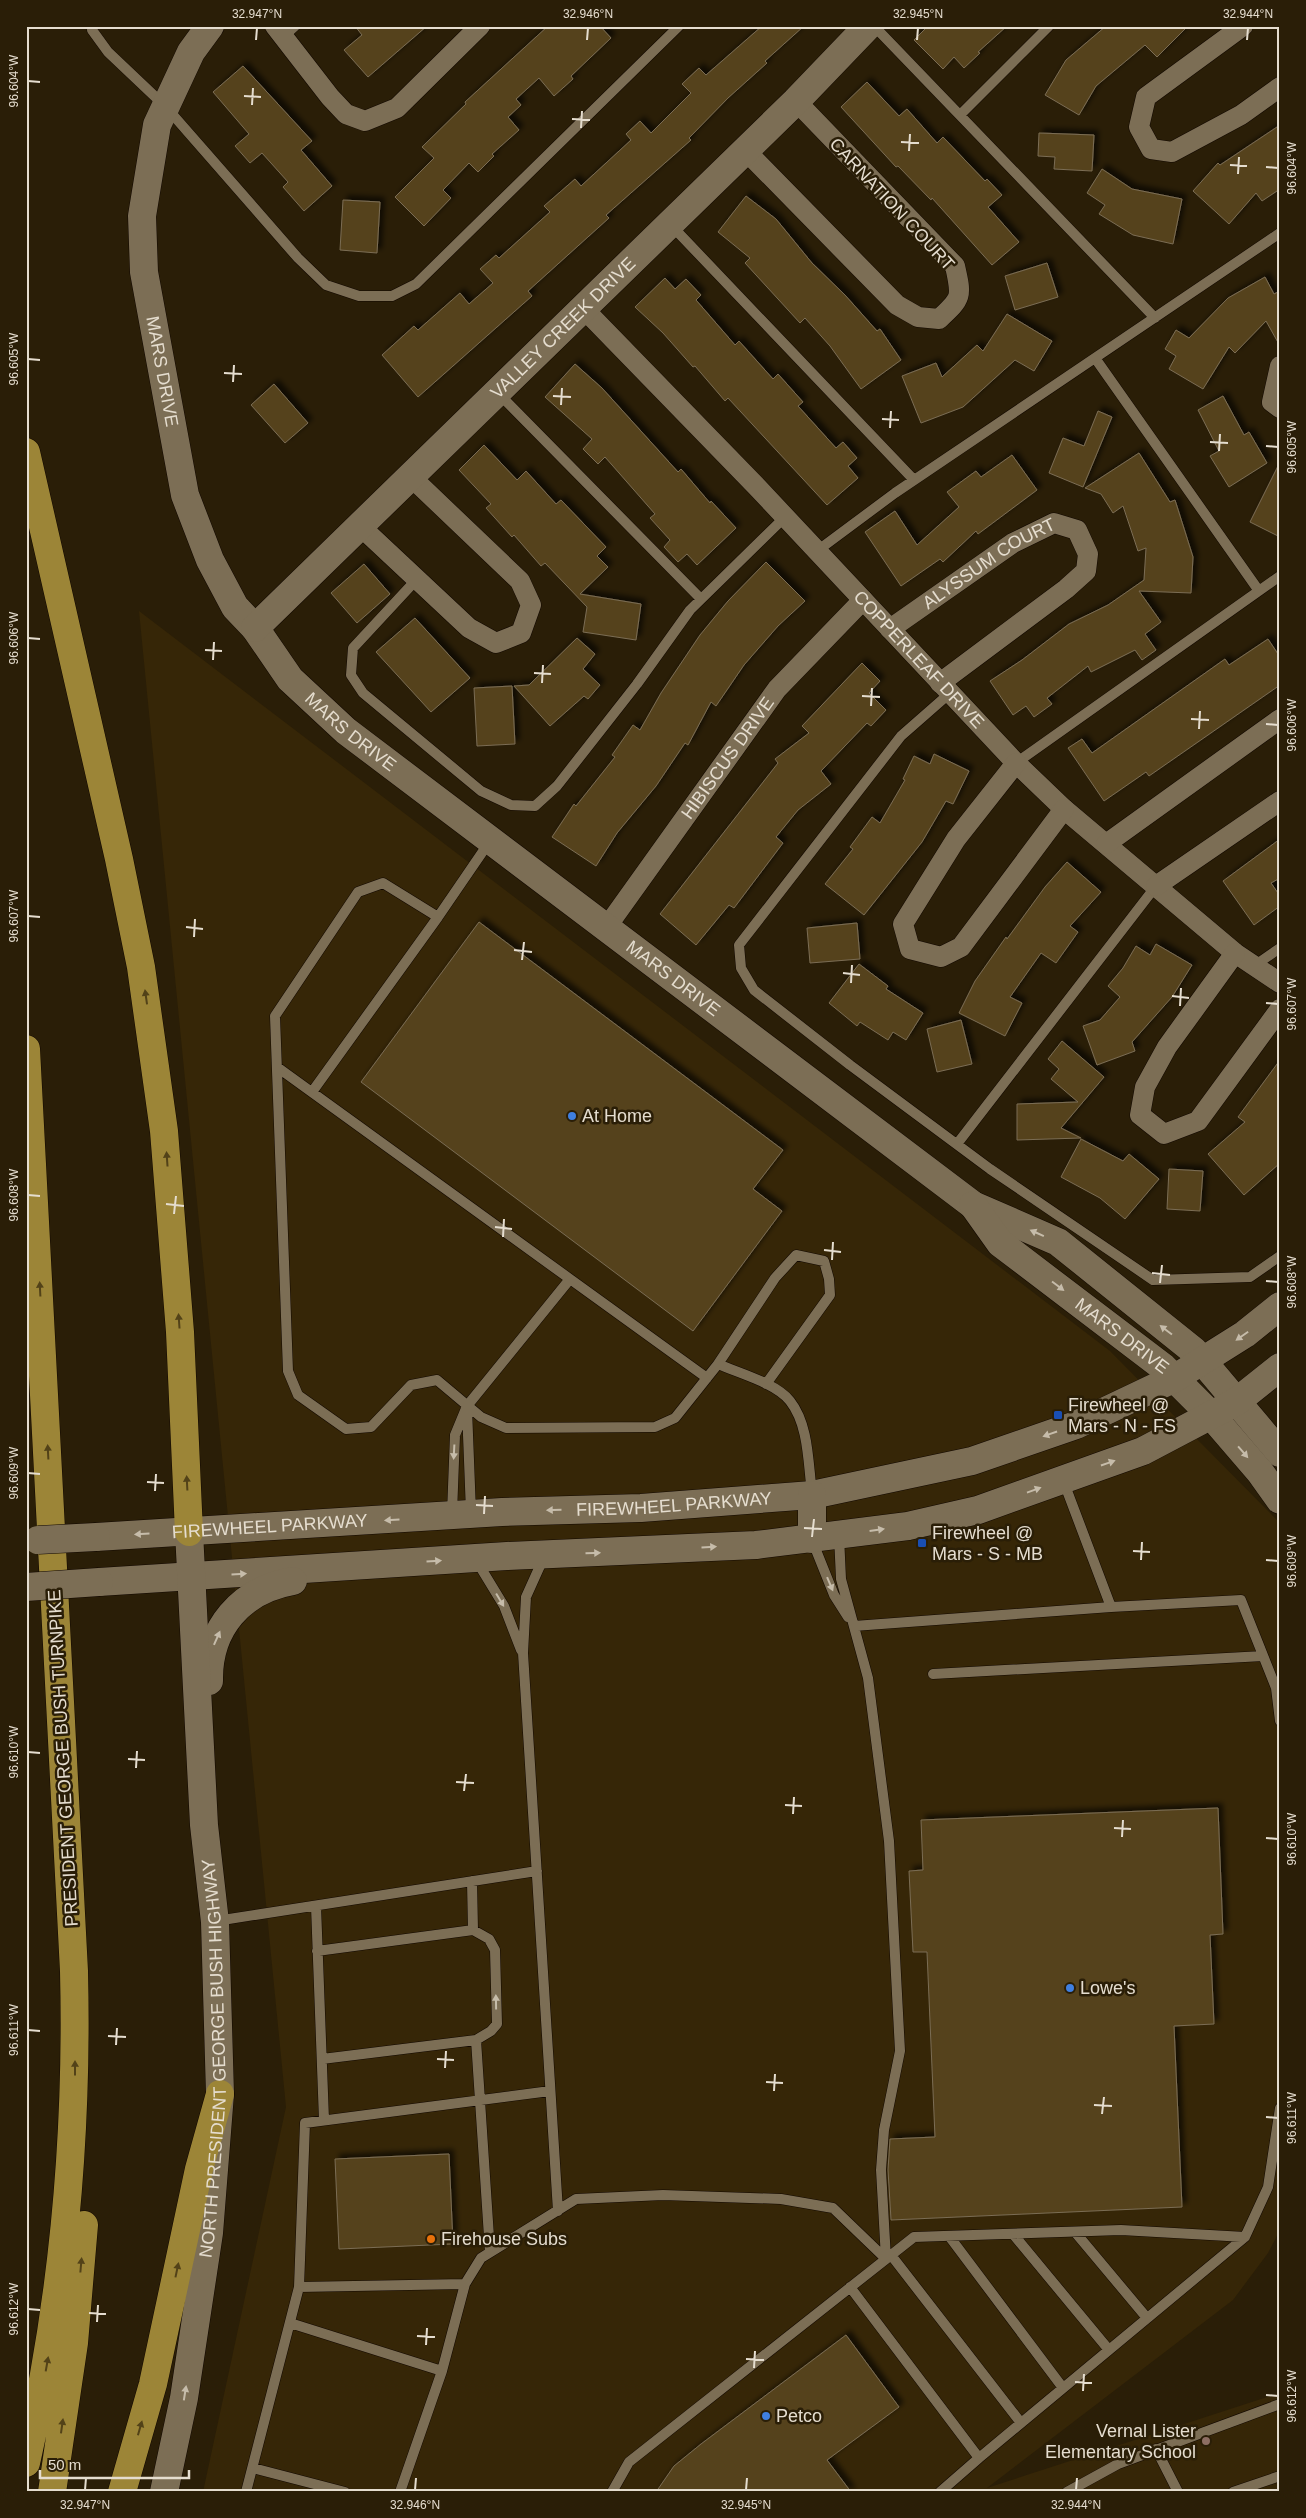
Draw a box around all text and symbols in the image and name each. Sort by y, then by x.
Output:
text: 32.947°N [232,7,282,21]
text: 32.946°N [563,7,613,21]
text: 32.945°N [893,7,943,21]
text: 32.944°N [1223,7,1273,21]
text: 96.604°W [7,54,21,107]
street label: CARNATION COURT [826,134,958,274]
text: 96.604°W [1285,141,1299,194]
street label: VALLEY CREEK DRIVE [487,253,639,403]
street label: MARS DRIVE [142,314,182,428]
text: 96.605°W [7,332,21,385]
text: 96.605°W [1285,420,1299,473]
street label: ALYSSUM COURT [919,514,1058,613]
street label: COPPERLEAF DRIVE [849,586,988,732]
text: 96.606°W [7,611,21,664]
street label: MARS DRIVE [301,688,400,775]
street label: HIBISCUS DRIVE [677,693,778,823]
text: 96.606°W [1285,698,1299,751]
text: 96.607°W [7,889,21,942]
street label: MARS DRIVE [622,937,724,1020]
text: 96.607°W [1285,977,1299,1030]
one-way arrow [142,989,150,1005]
place label: At Home [582,1106,652,1126]
marker: At Home [566,1110,578,1122]
one-way arrow [162,1150,170,1166]
text: 96.608°W [7,1168,21,1221]
one-way arrow [1030,1229,1044,1237]
text: 96.608°W [1285,1255,1299,1308]
one-way arrow [35,1281,43,1297]
one-way arrow [1051,1281,1065,1291]
street label: MARS DRIVE [1071,1294,1173,1378]
one-way arrow [175,1312,183,1328]
one-way arrow [1160,1324,1173,1335]
one-way arrow [1236,1331,1249,1341]
place label: Firewheel @ Mars - N - FS [1068,1395,1176,1436]
marker: Firewheel @ Mars - N - FS [1052,1409,1064,1421]
one-way arrow [1042,1430,1057,1438]
one-way arrow [43,1444,51,1460]
one-way arrow [450,1445,458,1461]
one-way arrow [1237,1445,1249,1457]
text: 96.609°W [7,1446,21,1499]
one-way arrow [1101,1459,1116,1466]
one-way arrow [183,1475,191,1491]
one-way arrow [1027,1486,1042,1494]
street label: FIREWHEEL PARKWAY [576,1488,773,1520]
one-way arrow [546,1507,562,1515]
street label: FIREWHEEL PARKWAY [171,1510,368,1542]
one-way arrow [383,1517,399,1525]
place label: Firewheel @ Mars - S - MB [932,1523,1043,1564]
one-way arrow [870,1526,886,1534]
one-way arrow [134,1531,150,1539]
text: 96.609°W [1285,1534,1299,1587]
marker: Firewheel @ Mars - S - MB [916,1537,928,1549]
one-way arrow [701,1543,717,1551]
one-way arrow [586,1549,602,1557]
one-way arrow [426,1556,442,1564]
one-way arrow [232,1570,248,1578]
one-way arrow [826,1577,834,1591]
street label: PRESIDENT GEORGE BUSH TURNPIKE [44,1589,82,1927]
one-way arrow [495,1593,504,1606]
one-way arrow [213,1631,221,1645]
text: 96.610°W [7,1725,21,1778]
text: 96.610°W [1285,1812,1299,1865]
street label: NORTH PRESIDENT GEORGE BUSH HIGHWAY [195,1858,230,2259]
place label: Lowe's [1080,1978,1135,1998]
marker: Lowe's [1064,1982,1076,1994]
one-way arrow [492,1994,500,2010]
text: 96.611°W [7,2003,21,2056]
one-way arrow [71,2059,79,2075]
text: 96.611°W [1285,2091,1299,2144]
place label: Firehouse Subs [441,2229,567,2249]
marker: Firehouse Subs [425,2233,437,2245]
one-way arrow [77,2257,85,2273]
one-way arrow [174,2262,182,2278]
text: 96.612°W [7,2282,21,2335]
one-way arrow [43,2356,51,2372]
text: 96.612°W [1285,2369,1299,2422]
one-way arrow [181,2384,189,2400]
place label: Petco [776,2406,822,2426]
marker: Petco [760,2410,772,2422]
one-way arrow [58,2418,66,2434]
one-way arrow [137,2421,145,2436]
place label: Vernal Lister Elementary School [1045,2421,1196,2462]
marker: Vernal Lister Elementary School [1200,2435,1212,2447]
scale bar [40,2448,189,2480]
text: 50 m [48,2456,81,2473]
text: 32.947°N [60,2498,110,2512]
text: 32.946°N [390,2498,440,2512]
text: 32.945°N [721,2498,771,2512]
text: 32.944°N [1051,2498,1101,2512]

